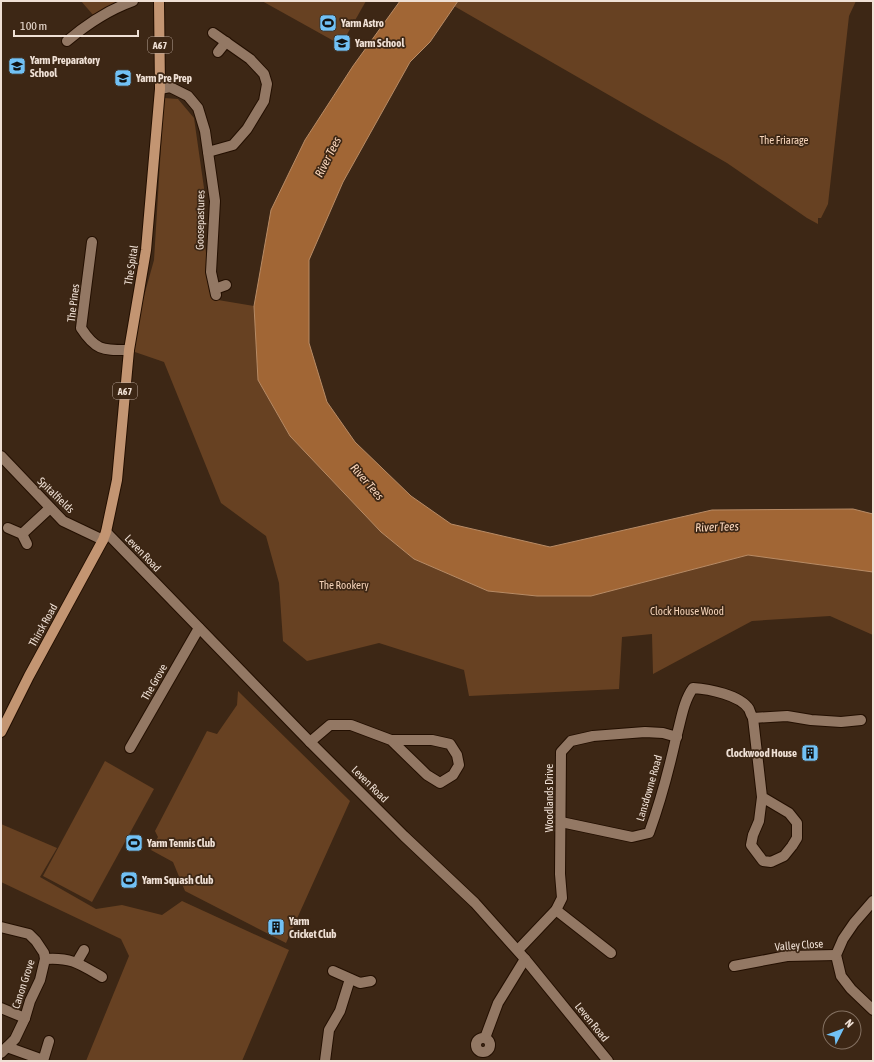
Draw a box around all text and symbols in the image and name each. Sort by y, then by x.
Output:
scale bar [14,12,138,38]
sports icon: Yarm Astro [318,13,338,33]
place label: Yarm Astro [340,17,384,29]
text: 100 m [20,19,47,33]
school or university icon: Yarm School [332,33,352,53]
road number: A67 [148,37,172,53]
place label: Yarm School [354,37,405,49]
place label: Yarm Preparatory School [29,54,101,79]
school or university icon: Yarm Preparatory School [7,56,27,76]
school or university icon: Yarm Pre Prep [113,68,133,88]
place label: Yarm Pre Prep [135,72,192,84]
water label: River Tees [312,134,344,180]
park label: The Friarage [759,134,809,146]
street label: Goosepastures [193,190,207,250]
street label: The Spital [122,244,140,286]
street label: The Pines [65,283,81,323]
road number: A67 [113,383,137,399]
water label: River Tees [347,461,387,503]
street label: Spitalfields [35,475,77,515]
water label: River Tees [695,519,739,535]
street label: Leven Road [123,532,163,574]
park label: The Rookery [319,579,369,591]
street label: Thirsk Road [26,602,60,648]
park label: Clock House Wood [650,605,724,617]
street label: The Grove [139,662,169,702]
building icon: Clockwood House [800,743,820,763]
place label: Clockwood House [726,747,797,759]
street label: Lansdowne Road [634,754,664,822]
street label: Leven Road [349,763,391,805]
street label: Woodlands Drive [543,764,555,832]
sports icon: Yarm Tennis Club [124,833,144,853]
place label: Yarm Tennis Club [146,837,215,849]
sports icon: Yarm Squash Club [119,870,139,890]
place label: Yarm Squash Club [141,874,213,886]
place label: Yarm Cricket Club [288,915,336,940]
building icon: Yarm Cricket Club [266,917,286,937]
street label: Valley Close [774,937,824,953]
street label: Canon Grove [9,958,37,1010]
street label: Leven Road [573,1000,611,1044]
north arrow [822,1010,862,1050]
text: N [843,1017,856,1030]

